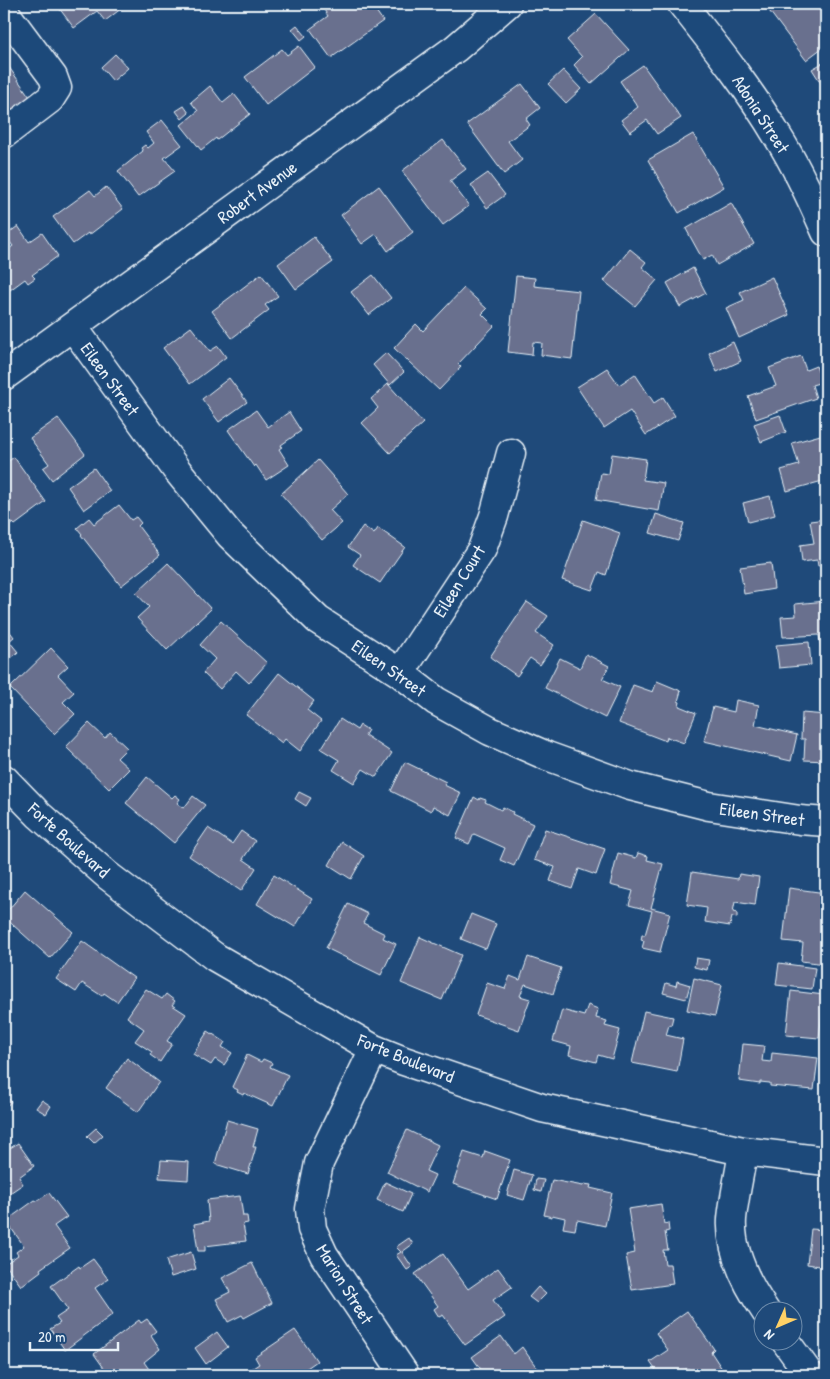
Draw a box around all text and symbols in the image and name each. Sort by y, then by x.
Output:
street label: Adonia Street [726,70,796,159]
street label: Robert Avenue [212,155,302,229]
street label: Eileen Street [75,337,146,421]
street label: Eileen Court [427,539,491,622]
street label: Eileen Street [347,633,432,703]
street label: Forte Boulevard [22,796,115,883]
street label: Eileen Street [718,796,807,832]
street label: Forte Boulevard [353,1027,458,1089]
street label: Marion Street [311,1239,380,1330]
north arrow [752,1302,802,1352]
scale bar [30,1319,118,1351]
text: 20 m [38,1326,65,1347]
text: N [759,1326,778,1345]

